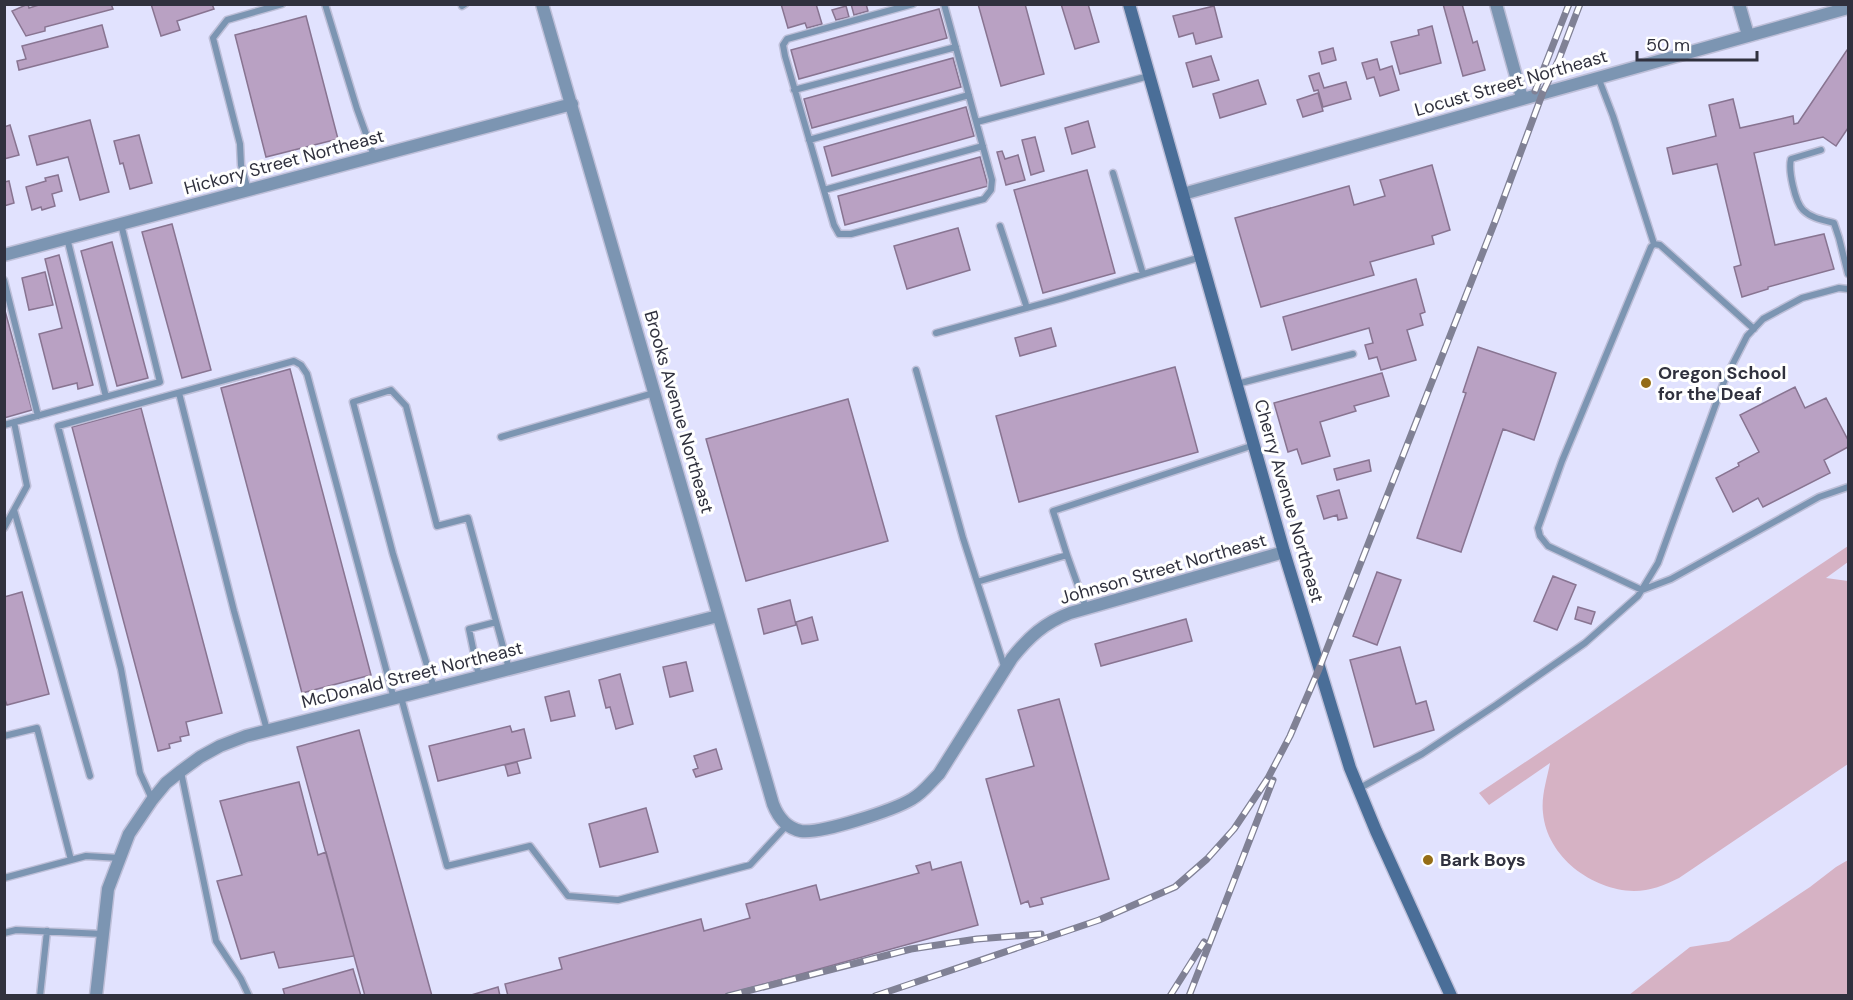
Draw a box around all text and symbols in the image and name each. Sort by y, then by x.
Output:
scale bar [1637,24,1757,62]
text: 50 m [1646,33,1690,57]
street label: Locust Street Northeast [1412,44,1610,122]
street label: Hickory Street Northeast [181,124,387,200]
street label: Brooks Avenue Northeast [639,308,719,516]
place label: Oregon School for the Deaf [1658,361,1786,406]
marker: Oregon School for the Deaf [1639,376,1653,390]
street label: Cherry Avenue Northeast [1248,397,1330,605]
street label: Johnson Street Northeast [1057,528,1269,610]
street label: McDonald Street Northeast [299,636,525,714]
place label: Bark Boys [1440,848,1526,872]
marker: Bark Boys [1421,853,1435,867]

